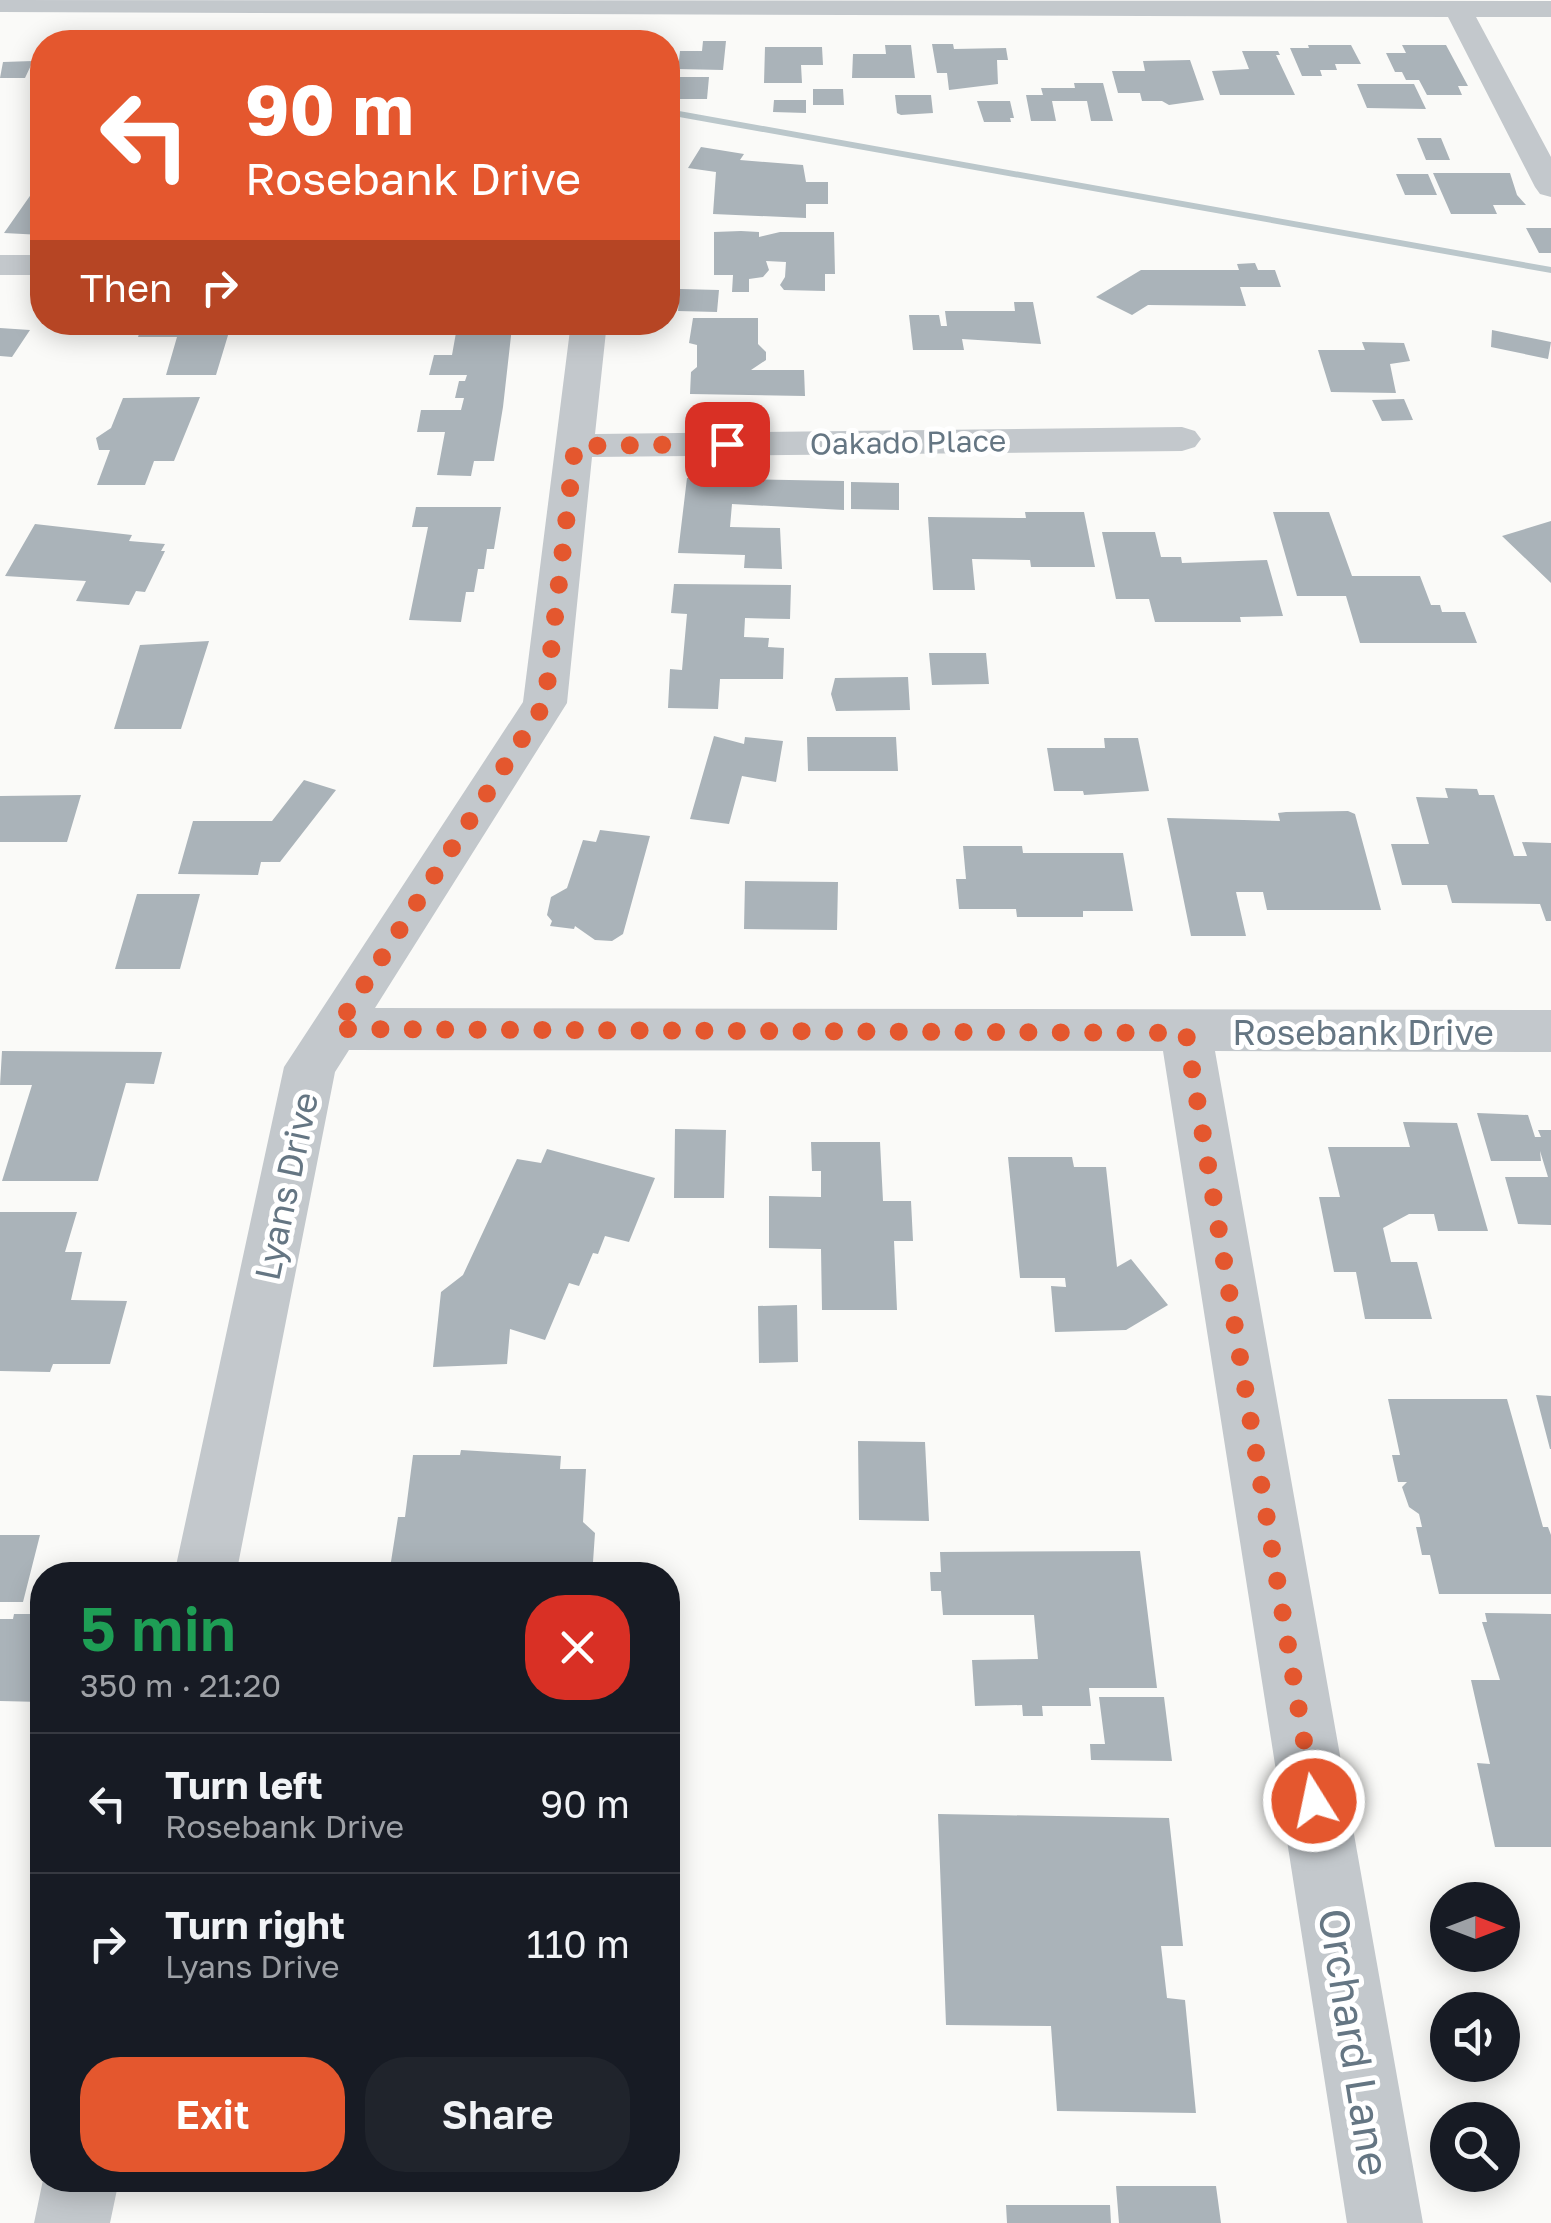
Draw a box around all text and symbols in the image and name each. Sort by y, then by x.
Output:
text: 90 m [245,66,414,150]
icon: left [80,70,210,200]
text: Rosebank Drive [245,151,581,205]
icon: right [192,260,247,315]
text: Then [80,265,172,310]
pin [685,402,770,487]
icon: arrive [700,417,755,472]
street label: Oakado Place [809,422,1007,462]
street label: Rosebank Drive [1232,1011,1494,1053]
street label: Lyans Drive [246,1088,326,1284]
text: 5 min [80,1592,236,1664]
button: close [525,1595,630,1700]
text: 350 m · 21:20 [80,1666,281,1704]
position arrow [1262,1749,1366,1853]
text: Turn left [165,1762,323,1807]
icon: left [80,1776,135,1831]
text: 90 m [540,1781,630,1826]
text: Rosebank Drive [165,1807,404,1845]
north arrow [1430,1882,1520,1972]
map controls [1430,1882,1520,2192]
text: Turn right [165,1902,345,1947]
street label: Orchard Lane [1309,1905,1401,2179]
icon: right [80,1916,135,1971]
text: 110 m [526,1921,630,1966]
text: Lyans Drive [165,1947,340,1985]
button: sound [1430,1992,1520,2082]
button: Exit [80,2057,345,2172]
button: Share [365,2057,630,2172]
button: search [1430,2102,1520,2192]

